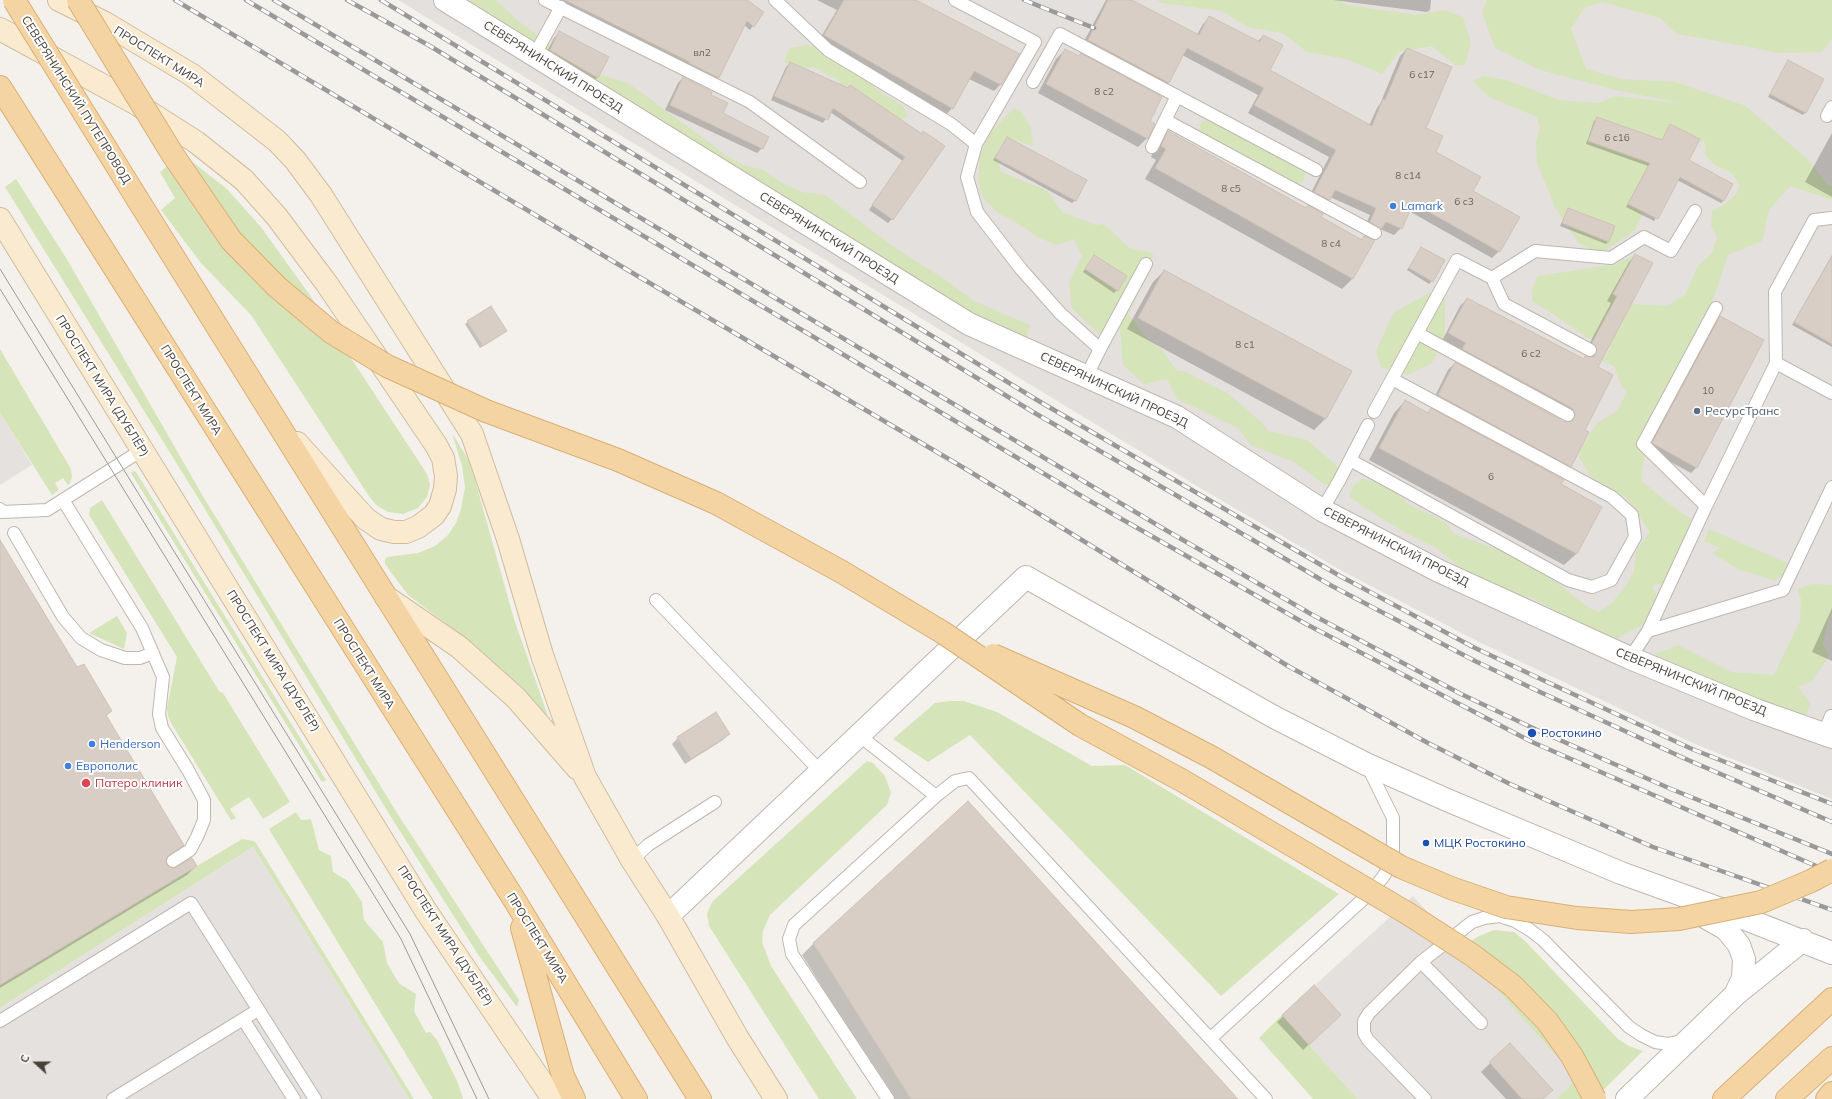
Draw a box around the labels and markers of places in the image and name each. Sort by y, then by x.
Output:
place label: Lamark [1401,199,1443,213]
marker: Lamark [1388,201,1398,211]
place label: РесурсТранс [1705,404,1779,418]
marker: РесурсТранс [1692,406,1702,416]
place label: Ростокино [1541,726,1602,740]
marker: Ростокино [1526,727,1538,739]
place label: Henderson [100,737,161,751]
marker: Henderson [87,739,97,749]
place label: Европолис [76,759,138,773]
marker: Европолис [63,761,73,771]
place label: Патеро клиник [95,776,182,790]
marker: Патеро клиник [80,777,92,789]
place label: МЦК Ростокино [1434,836,1526,850]
marker: МЦК Ростокино [1421,838,1431,848]

